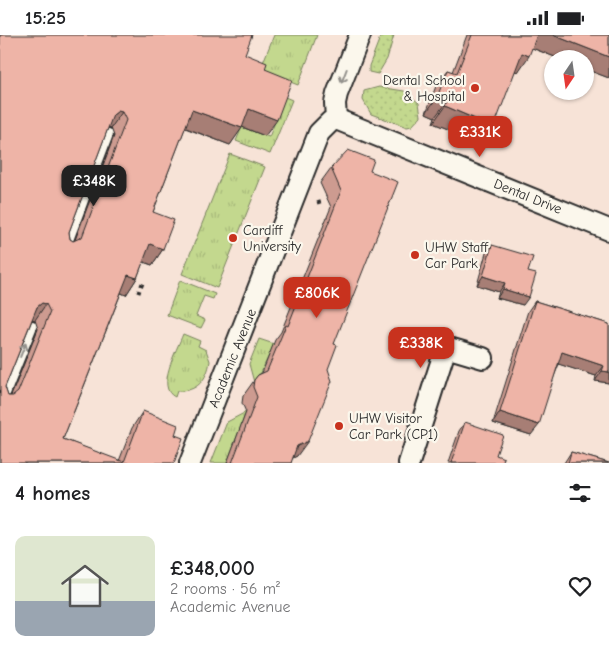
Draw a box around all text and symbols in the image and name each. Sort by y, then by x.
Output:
text: 15:25 [25,7,66,29]
north arrow [544,50,594,100]
map controls [544,50,594,100]
one-way arrow [339,68,348,84]
place label: Dental School & Hospital [383,72,465,105]
marker: Dental School & Hospital [469,82,481,94]
pin: £331K [445,115,515,158]
text: £331K [459,123,501,141]
pin: £348K [59,165,129,207]
text: £348K [72,172,116,190]
street label: Dental Drive [491,175,564,218]
place label: Cardiff University [243,222,302,255]
marker: Cardiff University [227,232,239,244]
place label: UHW Staff Car Park [425,239,489,272]
marker: UHW Staff Car Park [409,249,421,261]
pin: £806K [282,277,352,319]
text: £806K [294,284,340,302]
street label: Academic Avenue [205,306,260,410]
pin: £338K [386,327,456,369]
text: £338K [399,334,443,352]
one-way arrow [18,343,28,358]
place label: UHW Visitor Car Park (CP1) [349,410,438,443]
marker: UHW Visitor Car Park (CP1) [333,420,345,432]
icon: filters [566,479,594,507]
text: 4 homes [15,481,90,505]
icon: home [55,556,115,616]
text: £348,000 [170,556,255,580]
icon: heart [566,572,594,600]
text: 2 rooms · 56 m² [170,580,280,598]
text: Academic Avenue [170,598,290,616]

